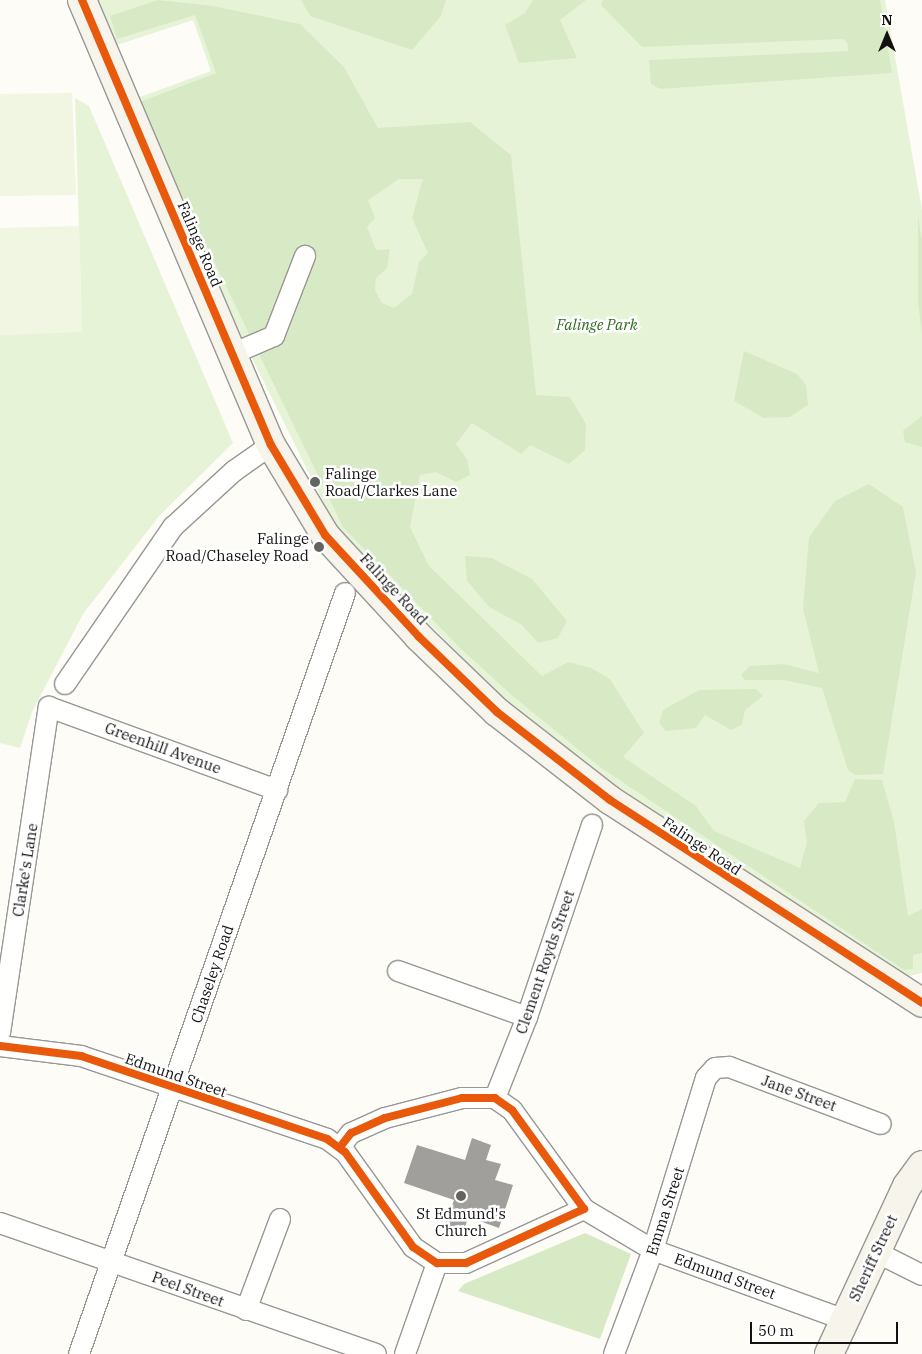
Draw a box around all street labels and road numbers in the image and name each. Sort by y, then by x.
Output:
street label: Falinge Road [174,199,226,289]
street label: Falinge Road [356,550,432,628]
street label: Greenhill Avenue [102,719,224,777]
street label: Falinge Road [659,813,745,879]
street label: Clarke's Lane [9,822,41,918]
street label: Clement Royds Street [512,888,578,1036]
street label: Chaseley Road [187,923,237,1025]
street label: Edmund Street [123,1049,229,1101]
street label: Jane Street [759,1071,839,1115]
street label: Emma Street [642,1164,688,1258]
street label: Sheriff Street [845,1212,901,1304]
street label: Edmund Street [672,1249,778,1303]
street label: Peel Street [150,1268,226,1310]

